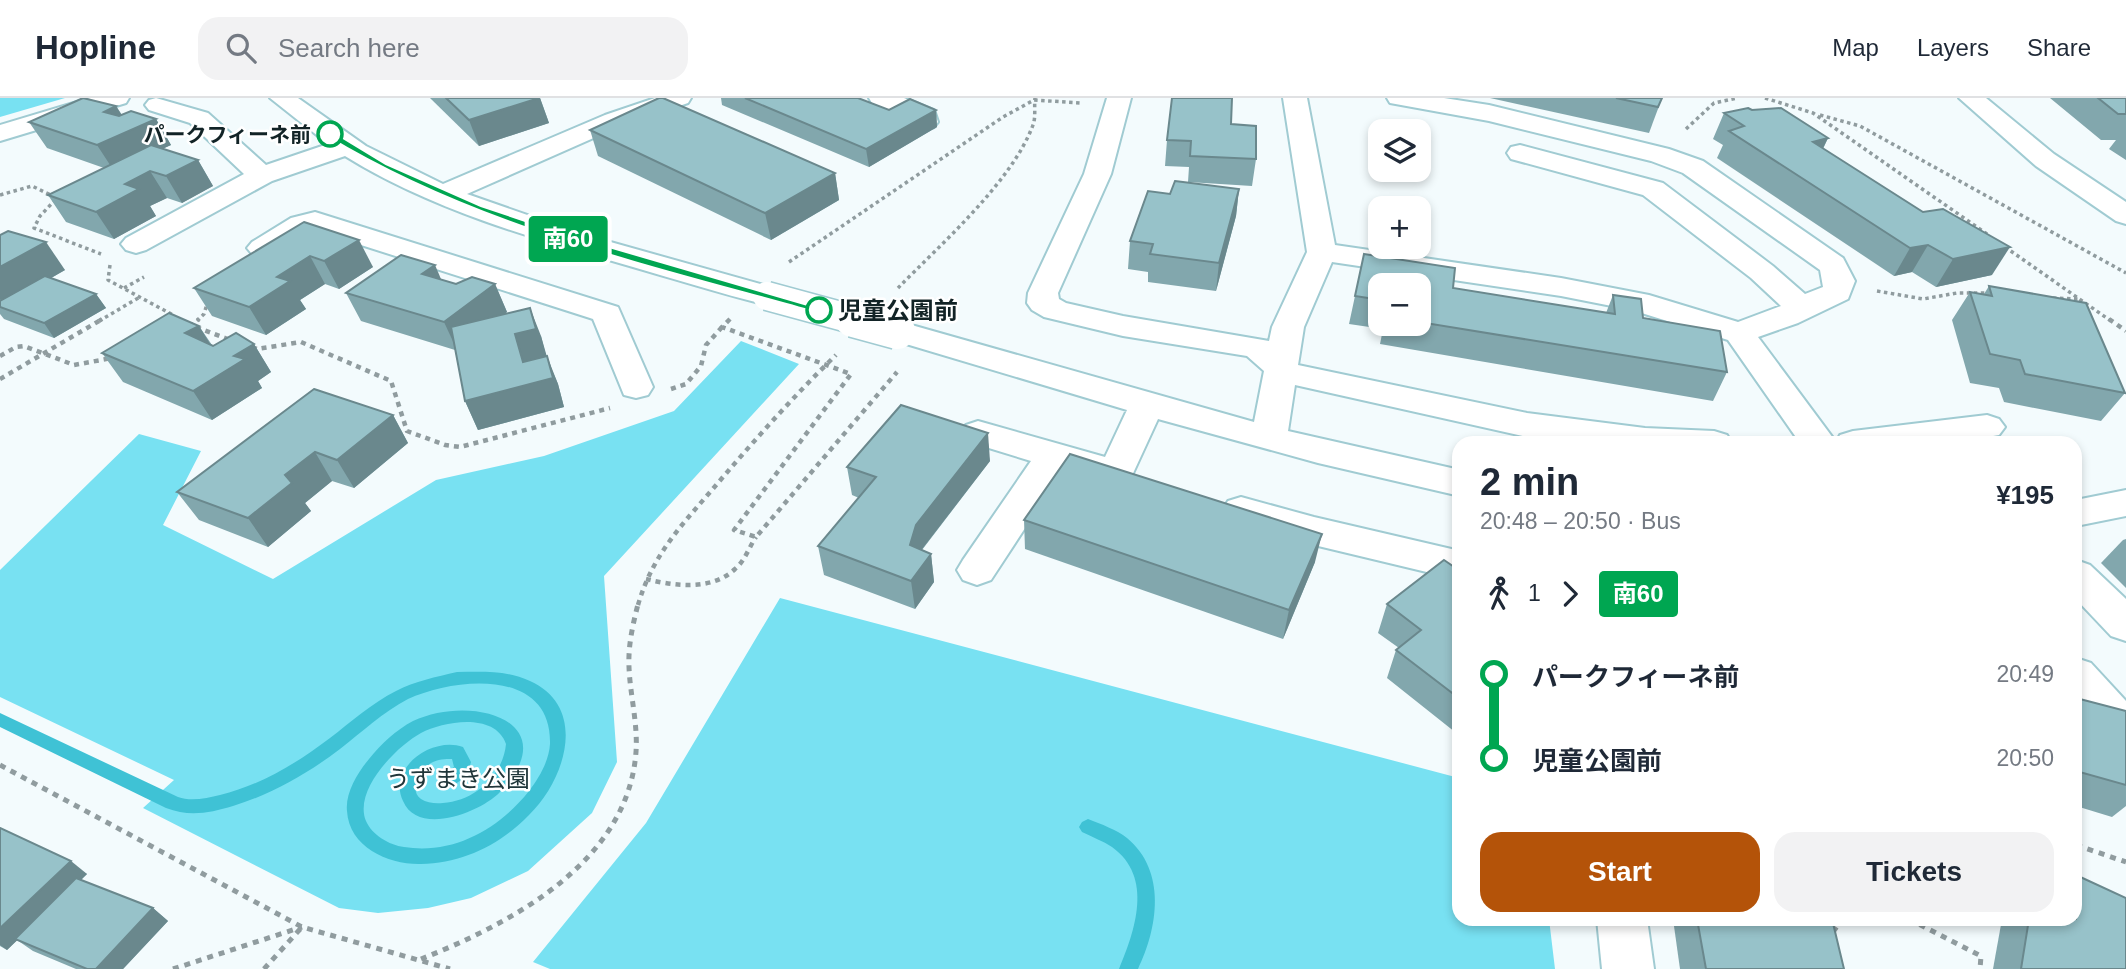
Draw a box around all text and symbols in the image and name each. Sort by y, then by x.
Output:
search box [198,17,688,80]
text: Hopline [35,29,156,66]
icon: search [222,29,260,67]
text: Search here [278,33,420,63]
text: Map [1832,34,1879,61]
text: Layers [1917,34,1989,61]
text: Share [2027,34,2091,61]
map controls [1368,119,1431,336]
button: layers [1368,119,1431,182]
marker: パークフィーネ前 [317,121,343,147]
place label: パークフィーネ前 [143,123,311,146]
button: + [1368,196,1431,259]
line badge: 南60 [528,216,608,262]
text: 南60 [543,225,593,252]
button: − [1368,273,1431,336]
marker: 児童公園前 [806,297,832,323]
place label: 児童公園前 [838,297,958,324]
text: 2 min [1480,461,1579,503]
text: ¥195 [1996,480,2054,510]
text: 20:48 – 20:50 · Bus [1480,508,1681,534]
icon: walk [1480,575,1518,613]
icon: forward [1551,575,1589,613]
text: 1 [1528,580,1541,606]
text: 南60 [1613,580,1664,607]
text: 20:49 [1996,661,2054,687]
text: パークフィーネ前 [1532,662,1739,692]
text: 20:50 [1996,745,2054,771]
text: 児童公園前 [1532,746,1662,776]
park label: うずまき公園 [386,765,530,792]
button: Start [1480,832,1760,912]
button: Tickets [1774,832,2054,912]

